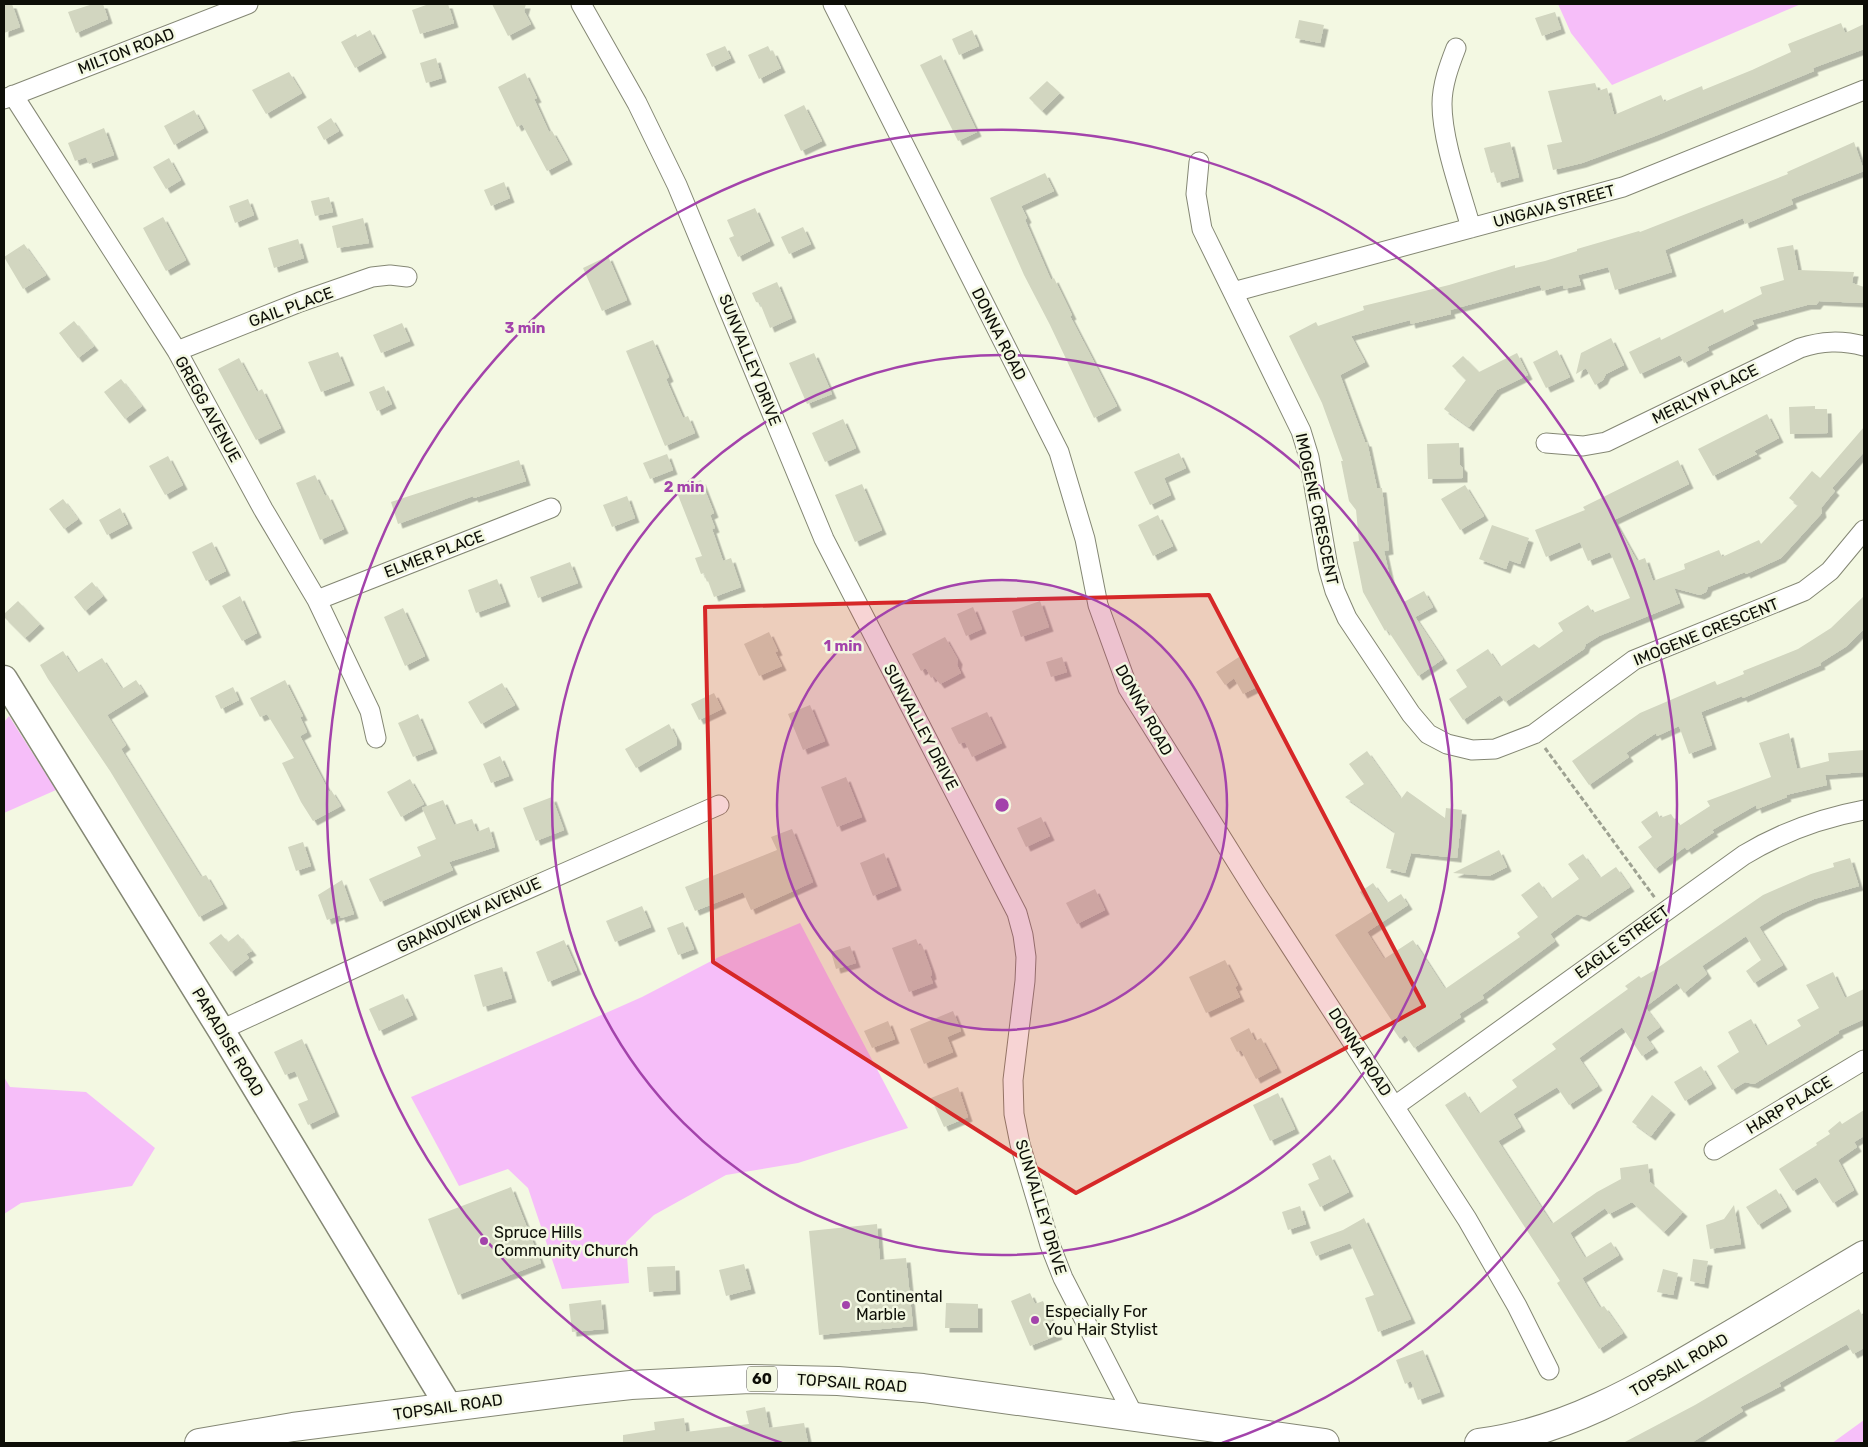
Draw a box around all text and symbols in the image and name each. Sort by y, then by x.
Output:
street label: MILTON ROAD [75,24,177,78]
street label: UNGAVA STREET [1491,181,1617,231]
street label: GAIL PLACE [246,283,336,331]
street label: DONNA ROAD [968,285,1030,383]
street label: SUNVALLEY DRIVE [715,291,785,429]
text: 3 min [505,319,545,337]
street label: GREGG AVENUE [171,353,245,465]
street label: MERLYN PLACE [1649,360,1761,428]
street label: IMOGENE CRESCENT [1292,431,1342,587]
text: 2 min [664,478,704,496]
street label: ELMER PLACE [381,526,487,582]
street label: IMOGENE CRESCENT [1631,594,1781,670]
text: 1 min [824,637,862,655]
street label: SUNVALLEY DRIVE [880,661,962,793]
street label: DONNA ROAD [1111,661,1177,759]
centre of rings [993,796,1011,814]
street label: GRANDVIEW AVENUE [394,873,544,957]
street label: EAGLE STREET [1571,901,1673,983]
street label: PARADISE ROAD [188,984,268,1100]
street label: DONNA ROAD [1324,1004,1396,1100]
street label: HARP PLACE [1743,1072,1835,1138]
street label: SUNVALLEY DRIVE [1011,1137,1071,1277]
place label: Spruce Hills Community Church [494,1223,639,1260]
marker: Spruce Hills Community Church [478,1235,490,1247]
place label: Continental Marble [856,1287,943,1324]
marker: Continental Marble [840,1299,852,1311]
place label: Especially For You Hair Stylist [1045,1302,1158,1339]
marker: Especially For You Hair Stylist [1029,1314,1041,1326]
street label: TOPSAIL ROAD [1626,1329,1732,1401]
road number: 60 [747,1366,777,1392]
street label: TOPSAIL ROAD [796,1370,908,1396]
street label: TOPSAIL ROAD [392,1390,504,1424]

